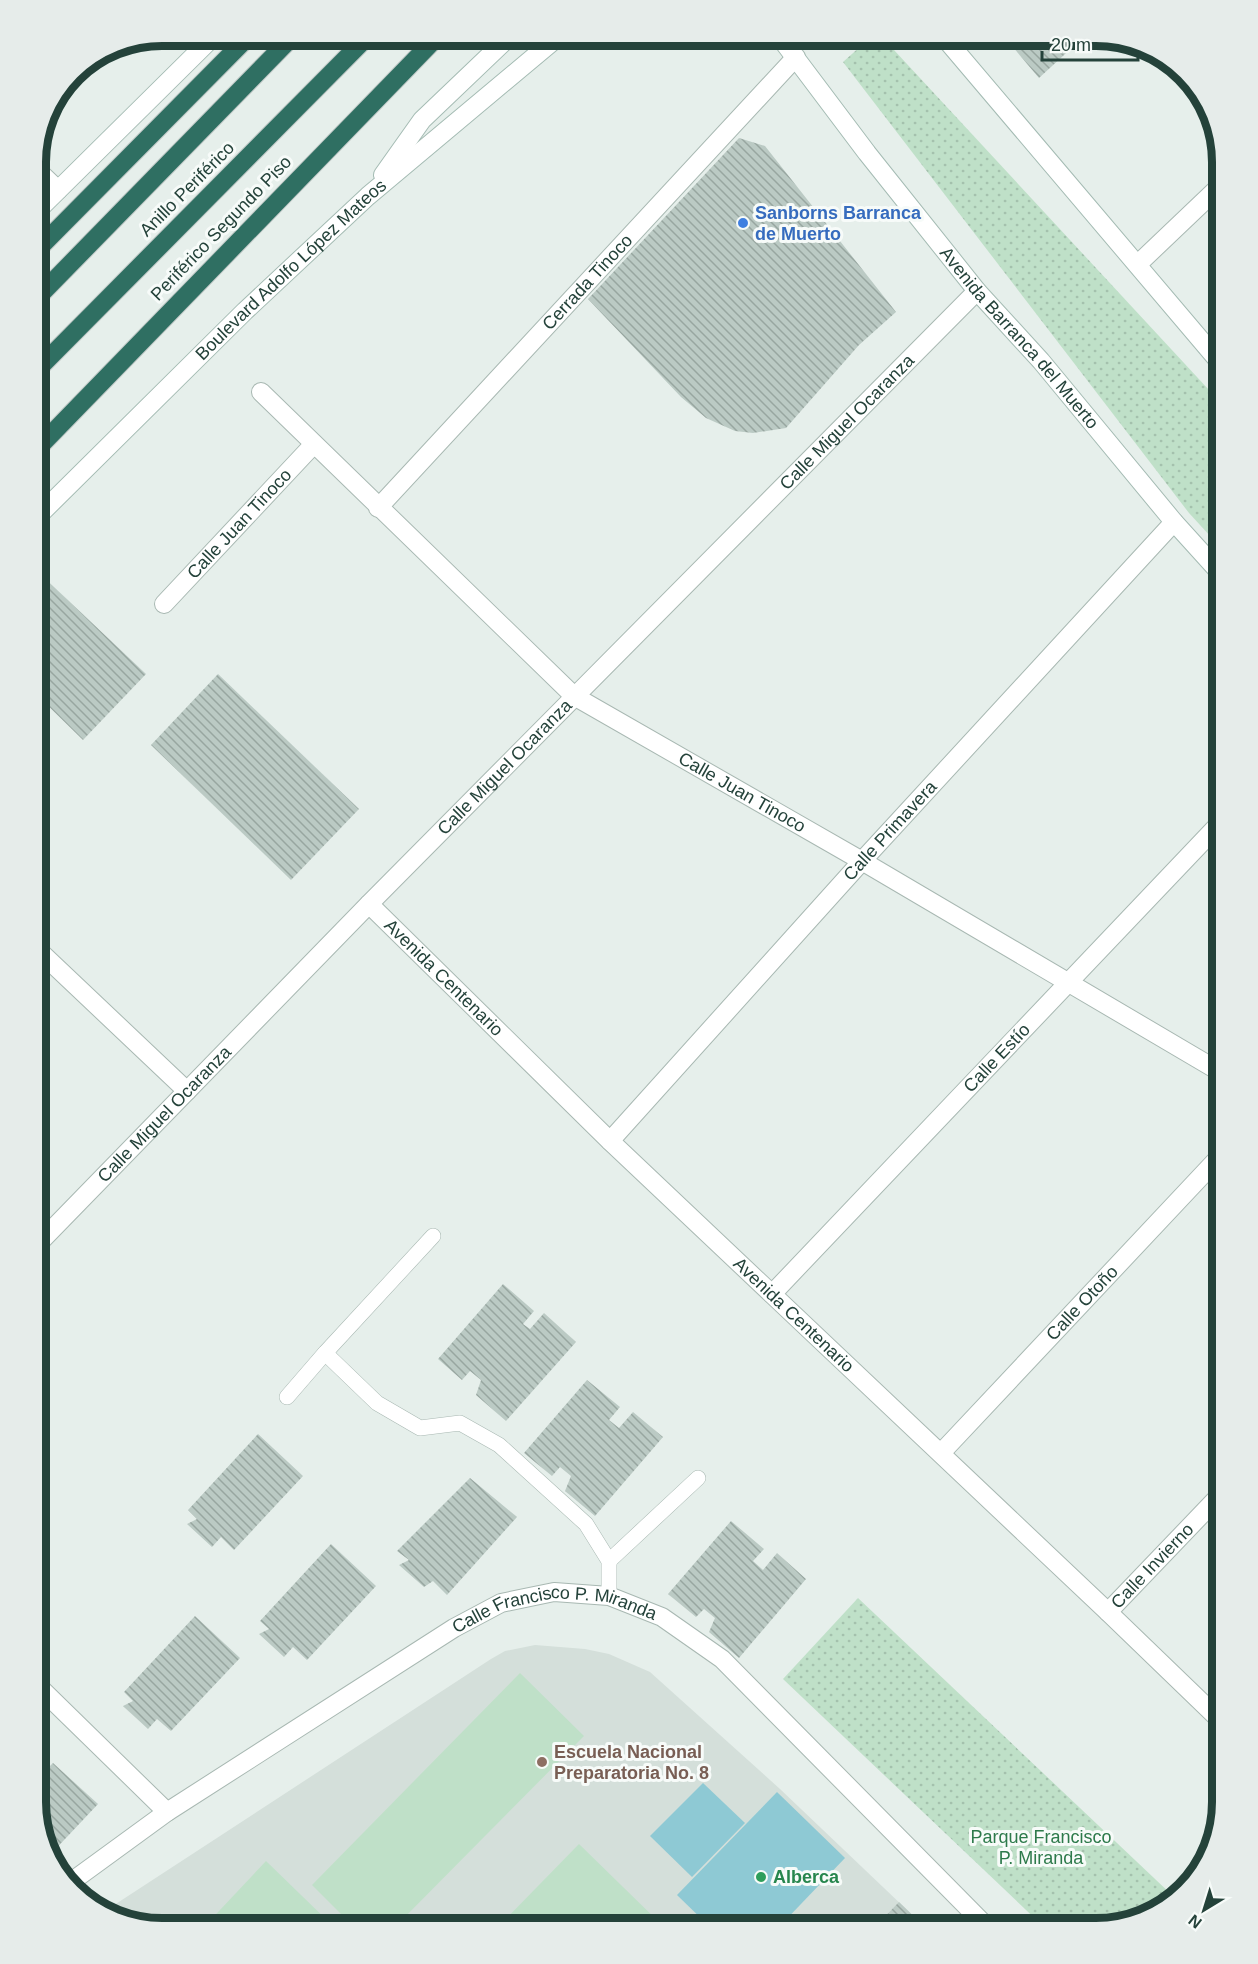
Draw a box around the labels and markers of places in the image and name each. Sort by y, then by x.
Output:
place label: Sanborns Barranca de Muerto [755,203,922,244]
marker: Sanborns Barranca de Muerto [736,216,750,230]
place label: Escuela Nacional Preparatoria No. 8 [554,1742,709,1783]
marker: Escuela Nacional Preparatoria No. 8 [535,1755,549,1769]
place label: Alberca [773,1867,840,1887]
marker: Alberca [754,1870,768,1884]

